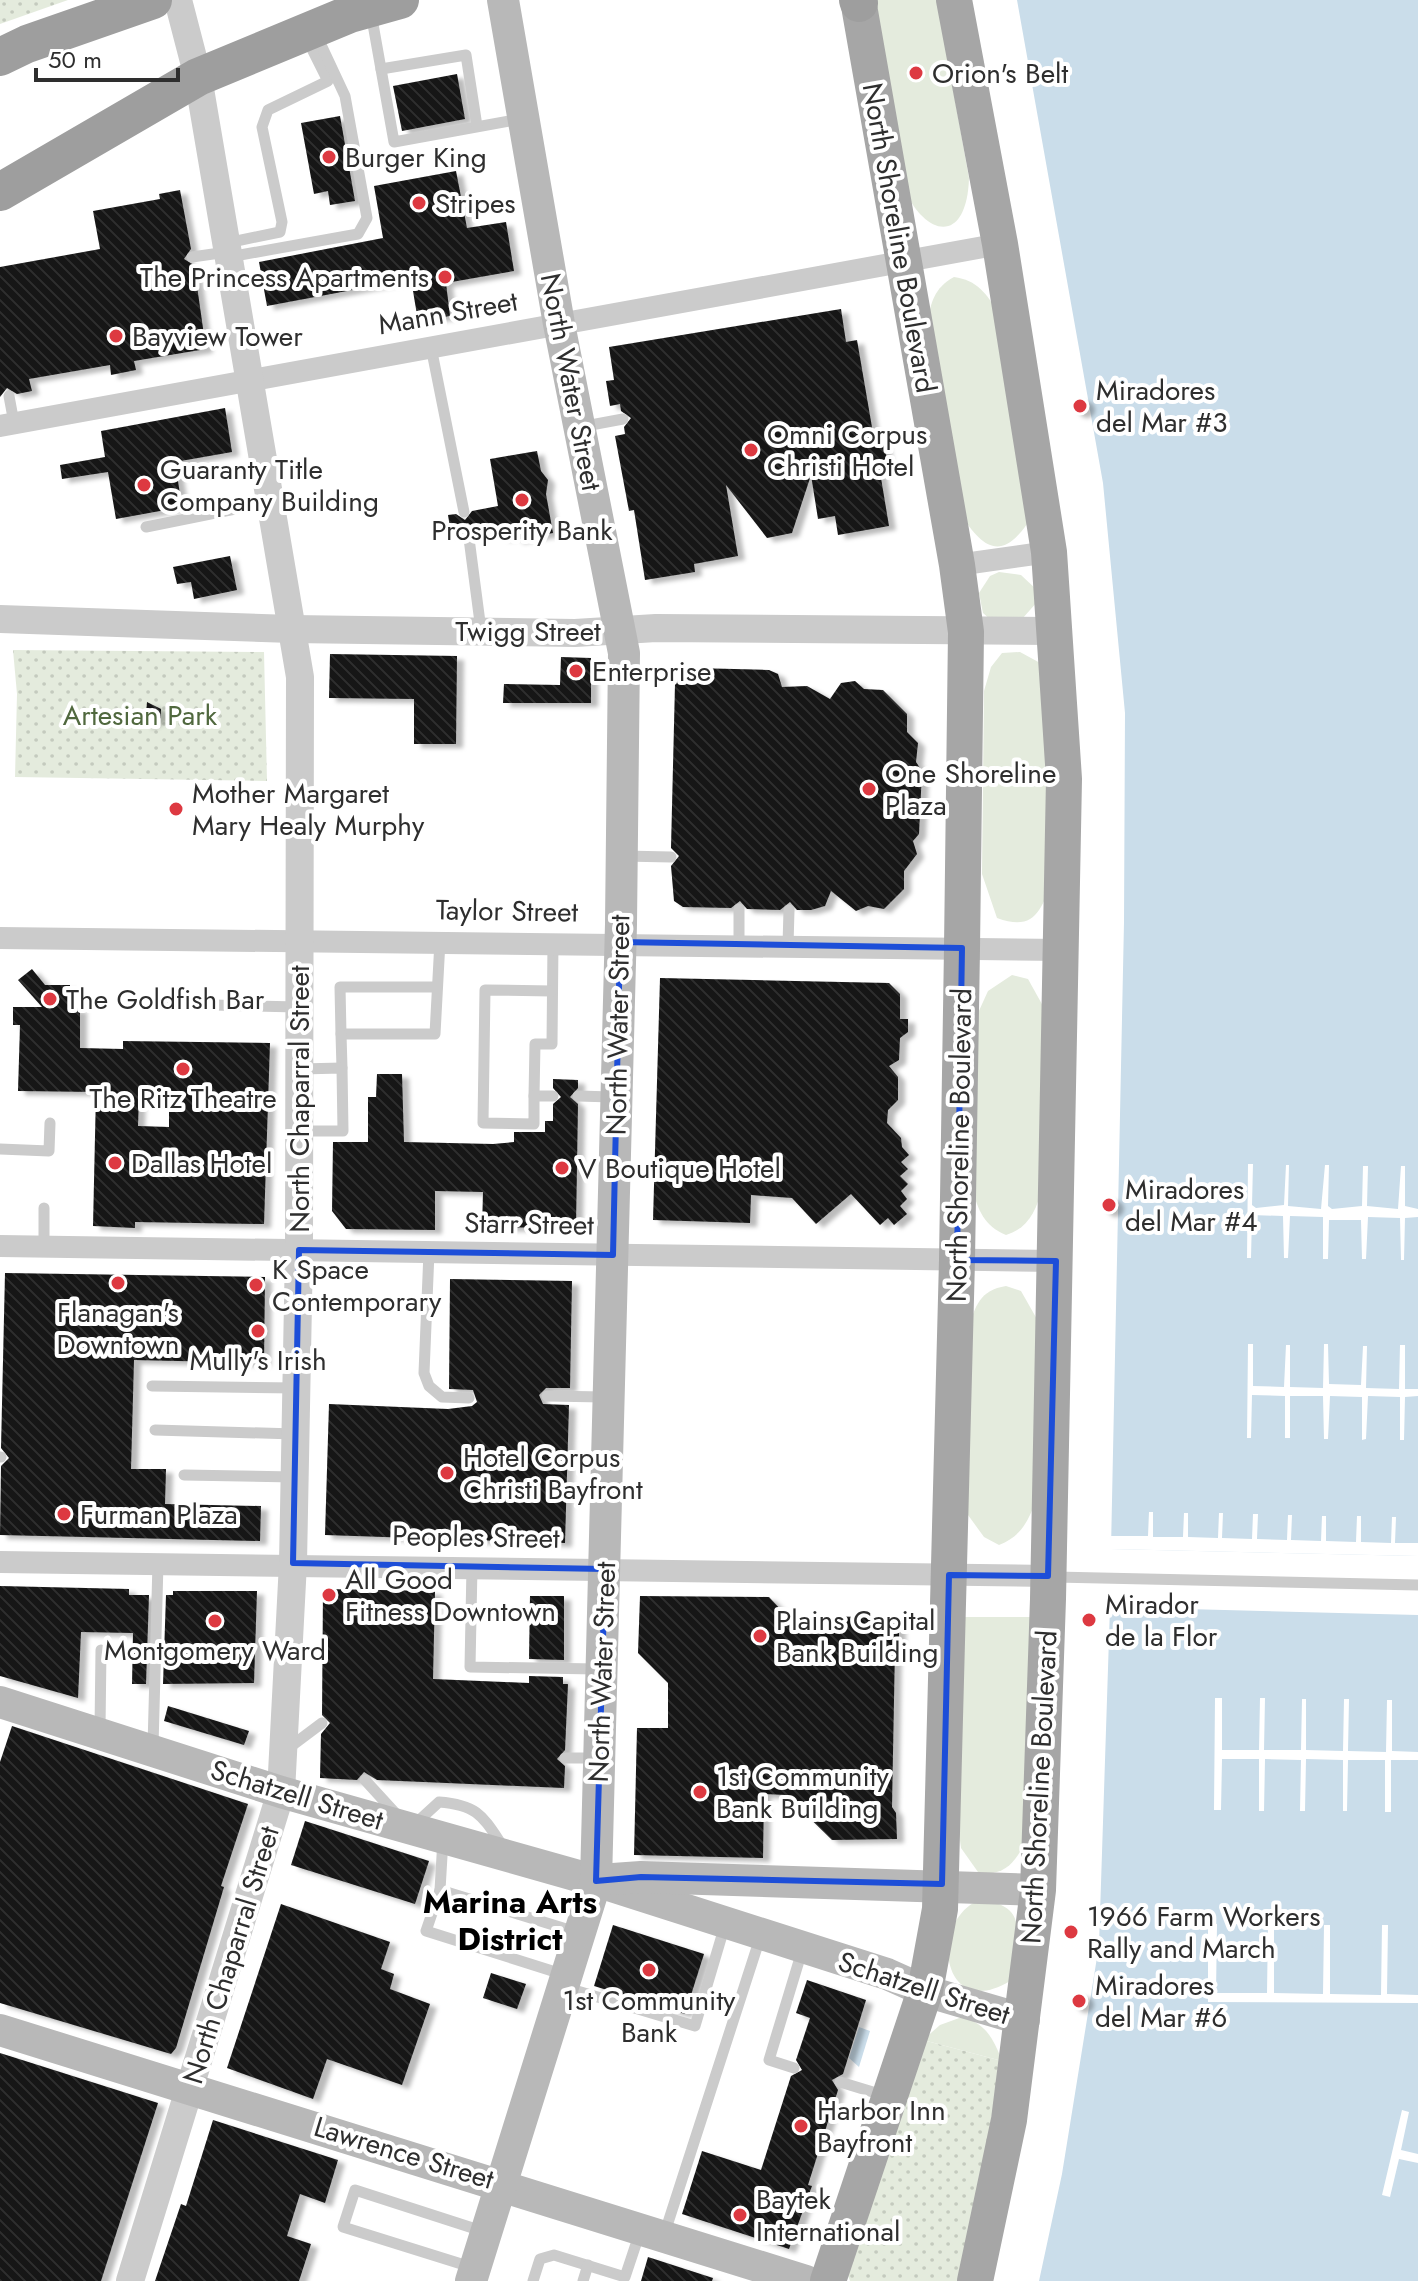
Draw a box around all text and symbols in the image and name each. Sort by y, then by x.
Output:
scale bar [36,32,178,82]
text: 50 m [48,42,102,77]
place label: Orion's Belt [932,53,1069,94]
marker: Orion's Belt [907,64,925,82]
street label: North Shoreline Boulevard [852,80,946,396]
place label: Burger King [345,137,487,178]
marker: Burger King [320,148,338,166]
place label: Stripes [435,183,516,224]
marker: Stripes [410,194,428,212]
place label: The Princess Apartments [140,257,429,298]
marker: The Princess Apartments [436,268,454,286]
street label: North Water Street [530,270,612,495]
street label: Mann Street [375,281,521,345]
place label: Bayview Tower [132,316,303,357]
marker: Bayview Tower [107,327,125,345]
place label: Miradores del Mar #3 [1096,370,1228,443]
marker: Miradores del Mar #3 [1071,397,1089,415]
place label: Omni Corpus Christi Hotel [767,414,927,487]
marker: Omni Corpus Christi Hotel [742,441,760,459]
place label: Guaranty Title Company Building [160,449,379,522]
marker: Guaranty Title Company Building [135,476,153,494]
marker: Prosperity Bank [513,491,531,509]
place label: Prosperity Bank [431,510,613,551]
street label: Twigg Street [455,611,601,652]
place label: Enterprise [592,651,711,692]
marker: Enterprise [567,662,585,680]
park label: Artesian Park [63,695,218,736]
place label: One Shoreline Plaza [885,753,1056,826]
place label: Mother Margaret Mary Healy Murphy [192,773,425,846]
marker: One Shoreline Plaza [860,780,878,798]
marker: Mother Margaret Mary Healy Murphy [167,800,185,818]
street label: Taylor Street [435,889,579,933]
street label: North Water Street [596,914,640,1136]
street label: North Chaparral Street [279,965,320,1233]
place label: The Goldfish Bar [66,979,265,1020]
street label: North Shoreline Boulevard [936,988,982,1302]
marker: The Goldfish Bar [41,990,59,1008]
marker: The Ritz Theatre [174,1060,192,1078]
place label: The Ritz Theatre [89,1078,277,1119]
place label: Dallas Hotel [131,1143,272,1184]
place label: V Boutique Hotel [578,1148,781,1189]
marker: Dallas Hotel [106,1154,124,1172]
marker: V Boutique Hotel [553,1159,571,1177]
place label: Miradores del Mar #4 [1125,1169,1258,1242]
marker: Miradores del Mar #4 [1100,1196,1118,1214]
street label: Starr Street [464,1202,595,1246]
place label: K Space Contemporary [272,1249,442,1322]
marker: Flanagan's Downtown [109,1274,127,1292]
marker: K Space Contemporary [247,1276,265,1294]
place label: Flanagan's Downtown [57,1292,179,1365]
marker: Mully's Irish [249,1322,267,1340]
place label: Mully's Irish [189,1340,327,1381]
place label: Hotel Corpus Christi Bayfront [463,1437,643,1510]
marker: Hotel Corpus Christi Bayfront [438,1464,456,1482]
place label: Furman Plaza [80,1494,238,1535]
marker: Furman Plaza [55,1505,73,1523]
street label: Peoples Street [392,1515,560,1559]
place label: All Good Fitness Downtown [345,1559,556,1632]
street label: North Water Street [578,1561,626,1783]
place label: Mirador de la Flor [1105,1584,1218,1657]
marker: All Good Fitness Downtown [320,1586,338,1604]
place label: Plains Capital Bank Building [776,1600,938,1673]
marker: Mirador de la Flor [1080,1611,1098,1629]
marker: Montgomery Ward [206,1612,224,1630]
marker: Plains Capital Bank Building [751,1627,769,1645]
street label: North Shoreline Boulevard [1010,1629,1068,1945]
place label: Montgomery Ward [104,1630,326,1671]
street label: Schatzell Street [206,1749,389,1841]
place label: 1st Community Bank Building [716,1756,890,1829]
marker: 1st Community Bank Building [691,1783,709,1801]
street label: North Chaparral Street [172,1821,290,2089]
district label: Marina Arts District [423,1879,597,1962]
place label: 1966 Farm Workers Rally and March [1087,1896,1320,1969]
marker: 1966 Farm Workers Rally and March [1062,1923,1080,1941]
street label: Schatzell Street [833,1941,1016,2035]
marker: 1st Community Bank [640,1961,658,1979]
place label: Miradores del Mar #6 [1095,1965,1227,2038]
place label: 1st Community Bank [563,1980,736,2053]
marker: Miradores del Mar #6 [1070,1992,1088,2010]
place label: Harbor Inn Bayfront [817,2090,946,2163]
street label: Lawrence Street [309,2106,499,2200]
marker: Harbor Inn Bayfront [792,2117,810,2135]
place label: Baytek International [756,2179,900,2252]
marker: Baytek International [731,2206,749,2224]

